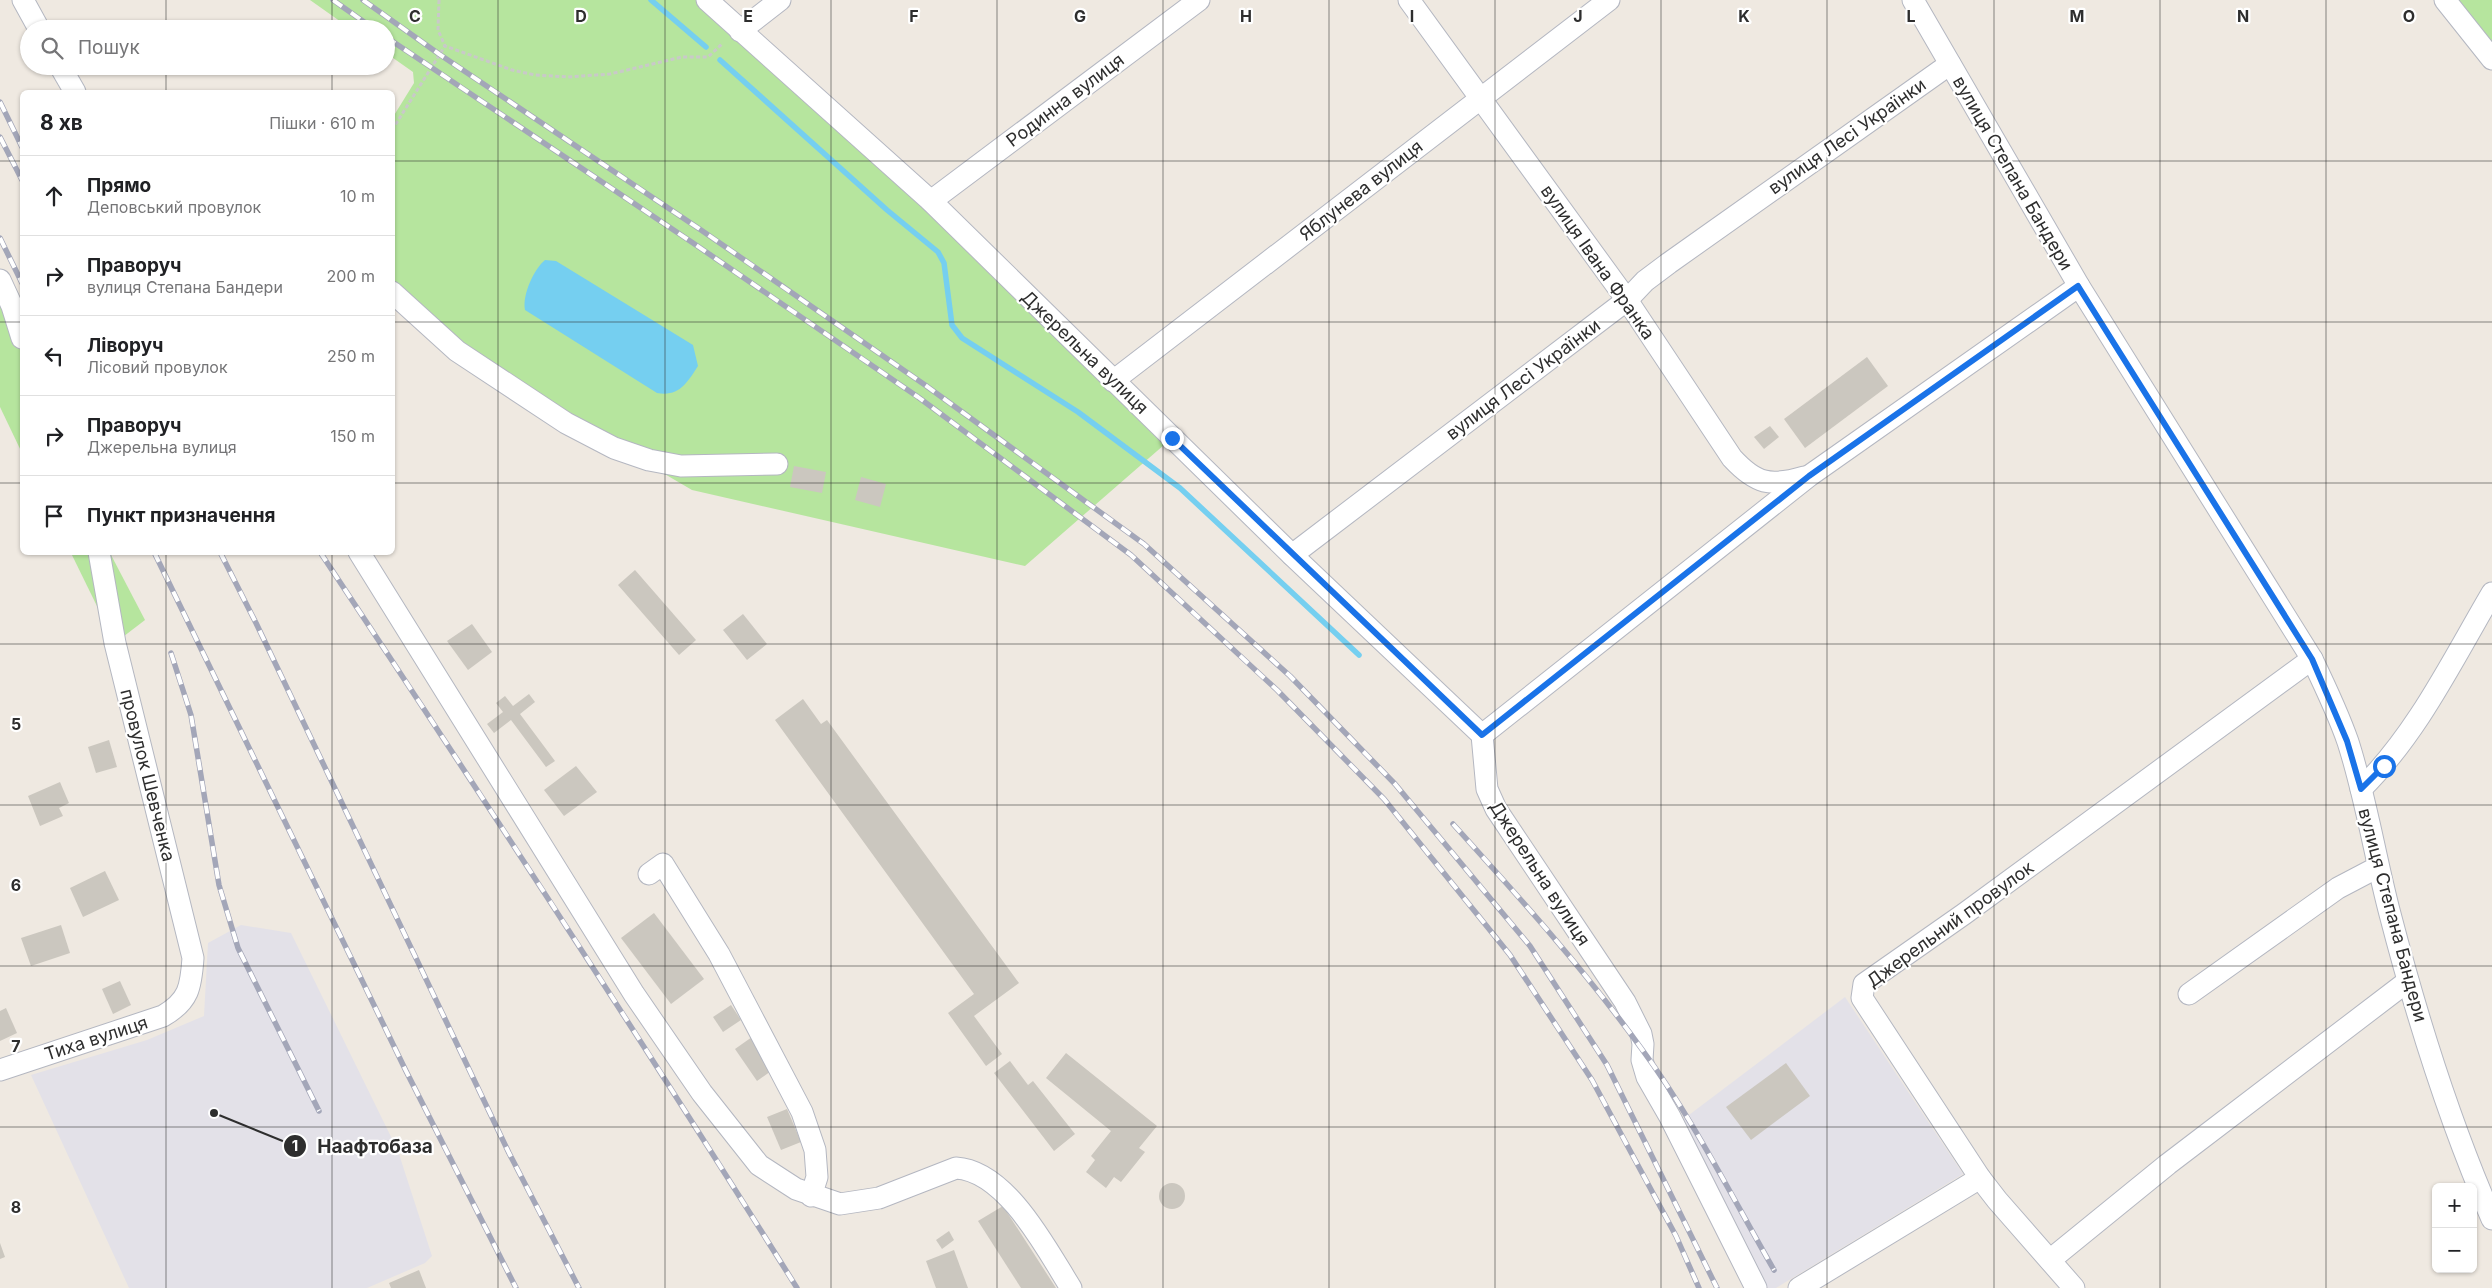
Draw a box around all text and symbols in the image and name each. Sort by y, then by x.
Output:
text: C [409,6,421,26]
text: D [575,6,587,26]
text: E [743,6,753,26]
text: F [909,6,919,26]
text: G [1074,6,1086,26]
text: H [1240,6,1252,26]
text: I [1410,6,1414,26]
text: J [1573,6,1583,26]
text: K [1738,6,1750,26]
text: L [1906,6,1916,26]
text: M [2070,6,2084,26]
text: N [2237,6,2249,26]
text: O [2403,6,2415,26]
search box [20,20,395,75]
icon: search [38,34,66,62]
text: Пошук [78,36,140,59]
street label: Родинна вулиця [1002,49,1128,151]
street label: вулиця Степана Бандери [1949,72,2077,274]
street label: вулиця Лесі Українки [1764,74,1930,198]
text: 8 хв [40,110,83,135]
text: Пішки · 610 m [269,113,375,133]
street label: Яблунева вулиця [1295,136,1427,244]
text: Прямо [87,174,151,197]
street label: вулиця Івана Франка [1537,181,1659,343]
icon: ahead [40,182,68,210]
text: 10 m [340,186,375,206]
text: Деповський провулок [87,197,261,217]
text: Праворуч [87,254,181,277]
icon: right [40,262,68,290]
text: 200 m [327,266,375,286]
text: вулиця Степана Бандери [87,277,283,297]
street label: Джерельна вулиця [1017,286,1153,418]
street label: вулиця Лесі Українки [1442,314,1604,444]
text: Ліворуч [87,334,163,357]
icon: left [40,342,68,370]
text: 250 m [327,346,375,366]
text: Лісовий провулок [87,357,228,377]
text: Праворуч [87,414,181,437]
icon: right [40,422,68,450]
text: 150 m [330,426,375,446]
route end [1161,427,1184,450]
text: Джерельна вулиця [87,437,237,457]
icon: arrive [40,502,68,530]
text: Пункт призначення [87,504,275,527]
street label: провулок Шевченка [116,687,180,863]
text: 5 [11,714,21,734]
route start [2373,755,2396,778]
street label: Джерельна вулиця [1485,797,1595,949]
street label: вулиця Степана Бандери [2354,806,2432,1024]
street label: Джерельний провулок [1862,856,2038,992]
text: 6 [11,875,21,895]
street label: Тиха вулиця [42,1011,150,1065]
text: 7 [11,1036,21,1056]
callout: Наафтобаза [282,1129,443,1163]
text: Наафтобаза [317,1135,433,1158]
text: 1 [292,1136,298,1155]
map controls [2432,1183,2477,1273]
button: + [2432,1183,2477,1228]
text: 8 [11,1197,21,1217]
button: − [2432,1228,2477,1273]

